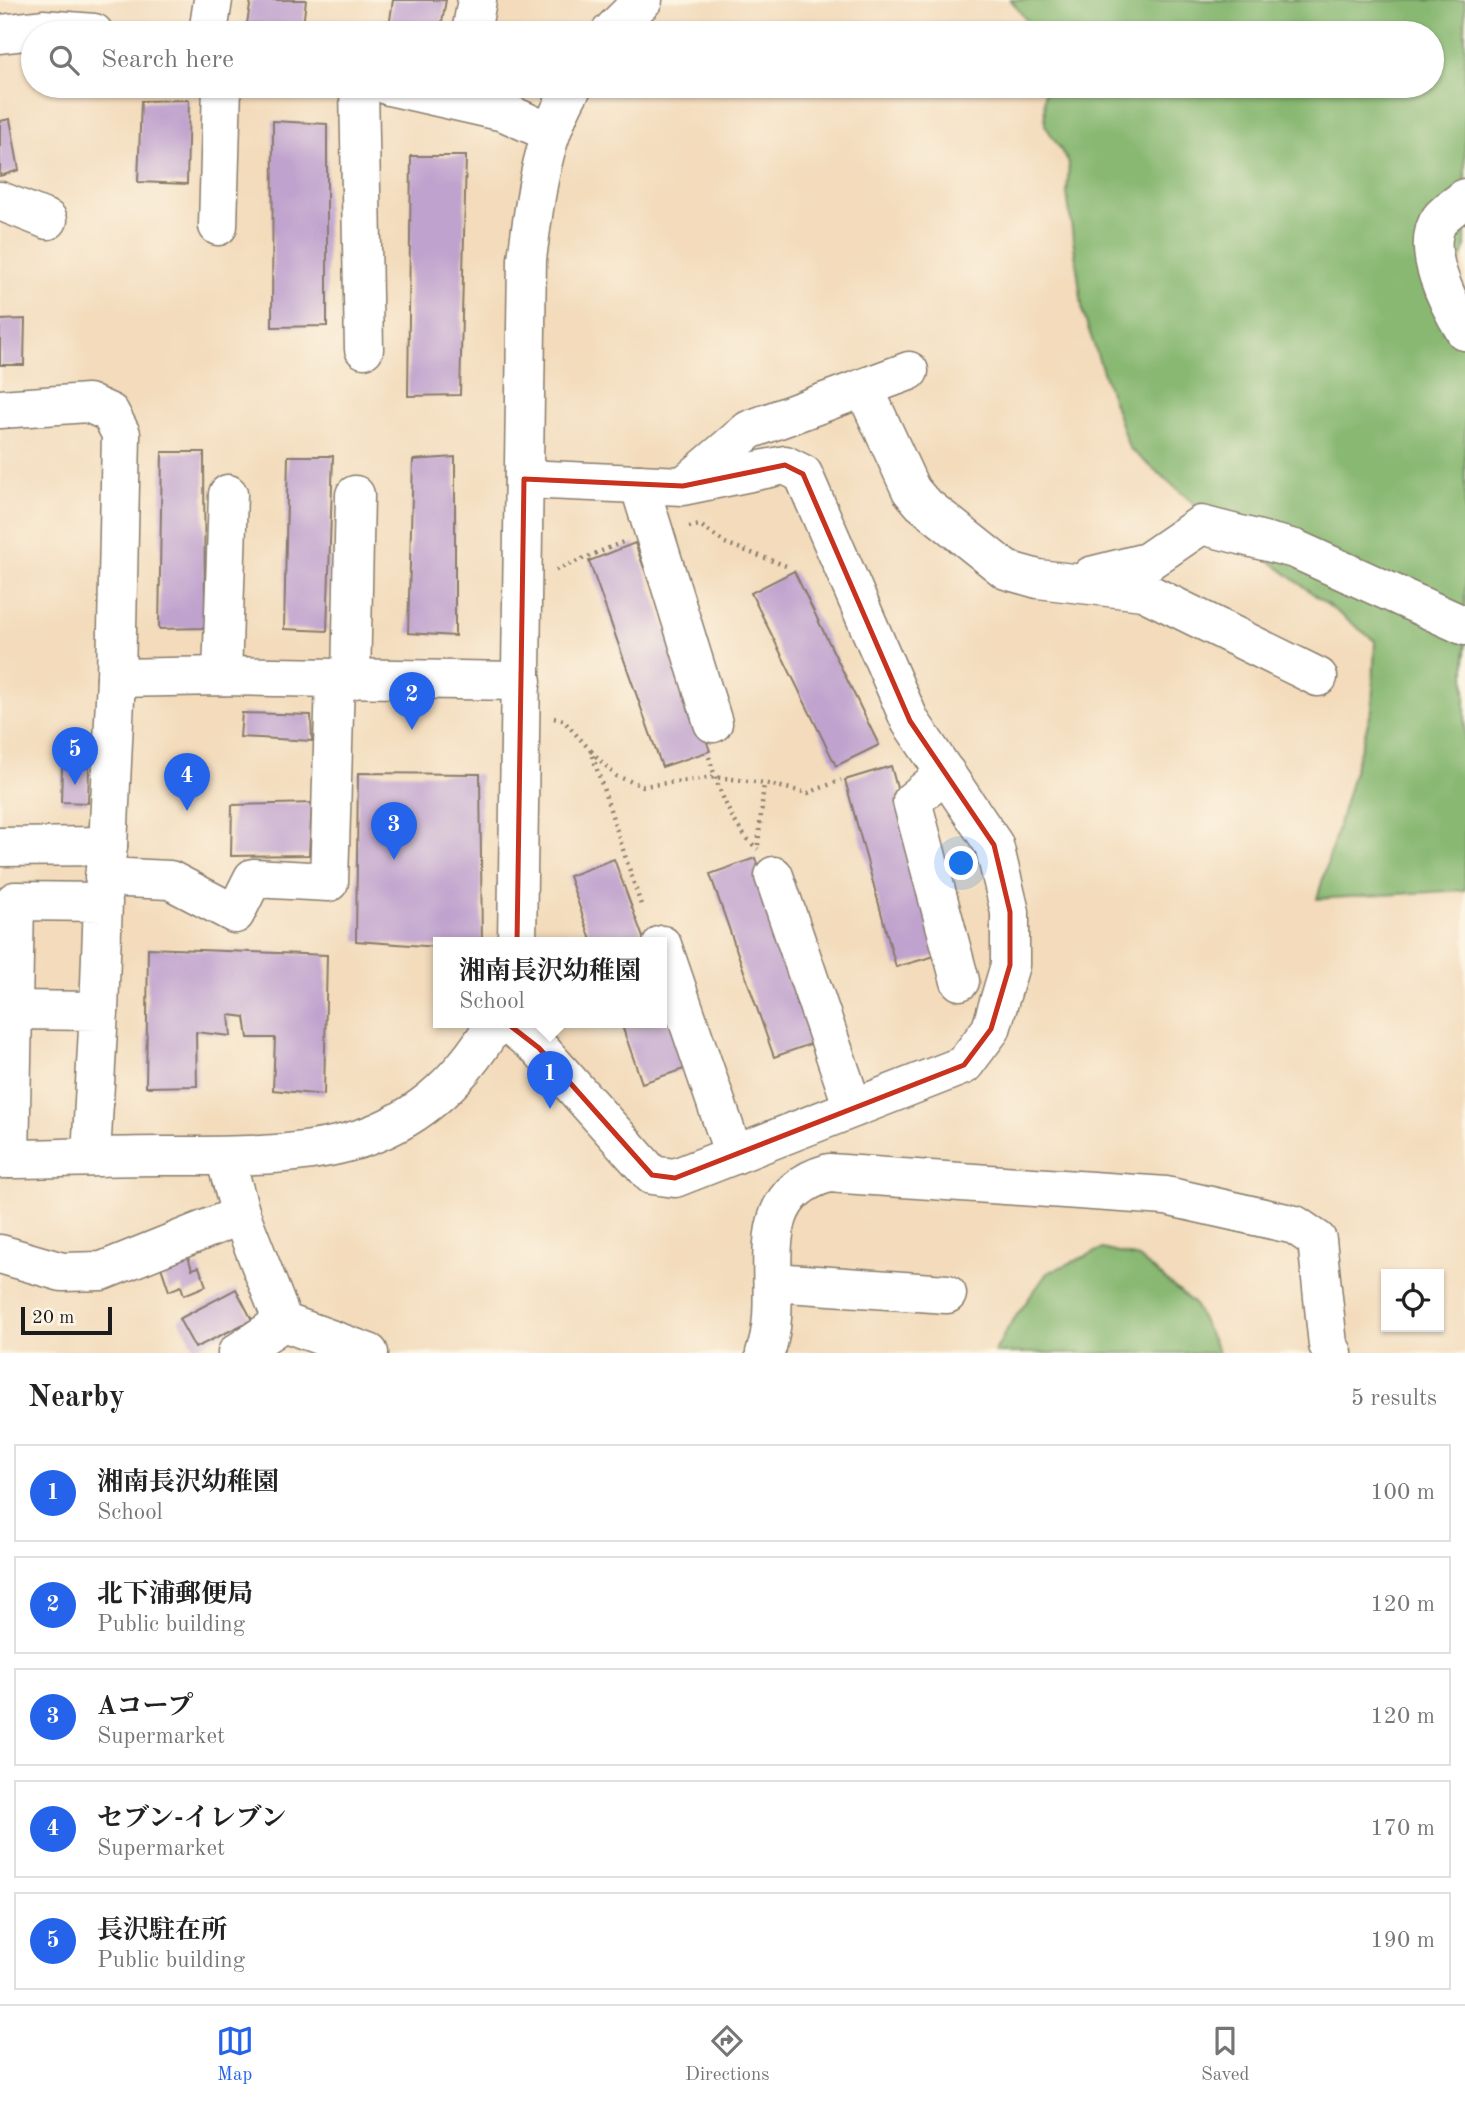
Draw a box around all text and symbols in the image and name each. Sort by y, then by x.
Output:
search box [21,21,1444,98]
icon: search [45,41,83,79]
text: Search here [101,47,234,73]
pin: 2 [389,672,435,730]
pin: 5 [52,727,98,785]
pin: 4 [164,753,210,811]
pin: 3 [371,802,417,860]
your location [944,846,978,880]
popup [433,937,667,1028]
text: 湘南長沢幼稚園 [459,959,641,985]
text: School [459,990,525,1013]
pin: 1 [527,1051,573,1109]
map controls [1381,1269,1444,1332]
button: locate [1381,1269,1444,1332]
scale bar [21,1304,112,1336]
text: 20 m [32,1309,74,1328]
text: Nearby [28,1383,125,1413]
text: 5 results [1351,1387,1437,1410]
text: 湘南長沢幼稚園 [97,1470,279,1496]
text: 1 [46,1481,60,1504]
text: 100 m [1370,1481,1435,1504]
text: School [97,1501,163,1524]
text: 北下浦郵便局 [97,1582,253,1608]
text: 2 [46,1593,60,1616]
text: 120 m [1370,1593,1435,1616]
text: Public building [97,1613,245,1636]
text: Aコープ [97,1694,193,1720]
text: 3 [46,1705,60,1728]
text: 120 m [1370,1705,1435,1728]
text: Supermarket [97,1725,225,1748]
text: セブン-イレブン [97,1806,287,1832]
text: 4 [46,1817,60,1840]
text: 170 m [1370,1817,1435,1840]
text: Supermarket [97,1837,225,1860]
text: 長沢駐在所 [97,1918,227,1944]
text: 5 [46,1929,60,1952]
text: 190 m [1370,1929,1435,1952]
text: Public building [97,1949,245,1972]
tab: Map [216,2022,254,2087]
tab: Directions [685,2022,770,2087]
tab: Saved [1201,2022,1249,2087]

